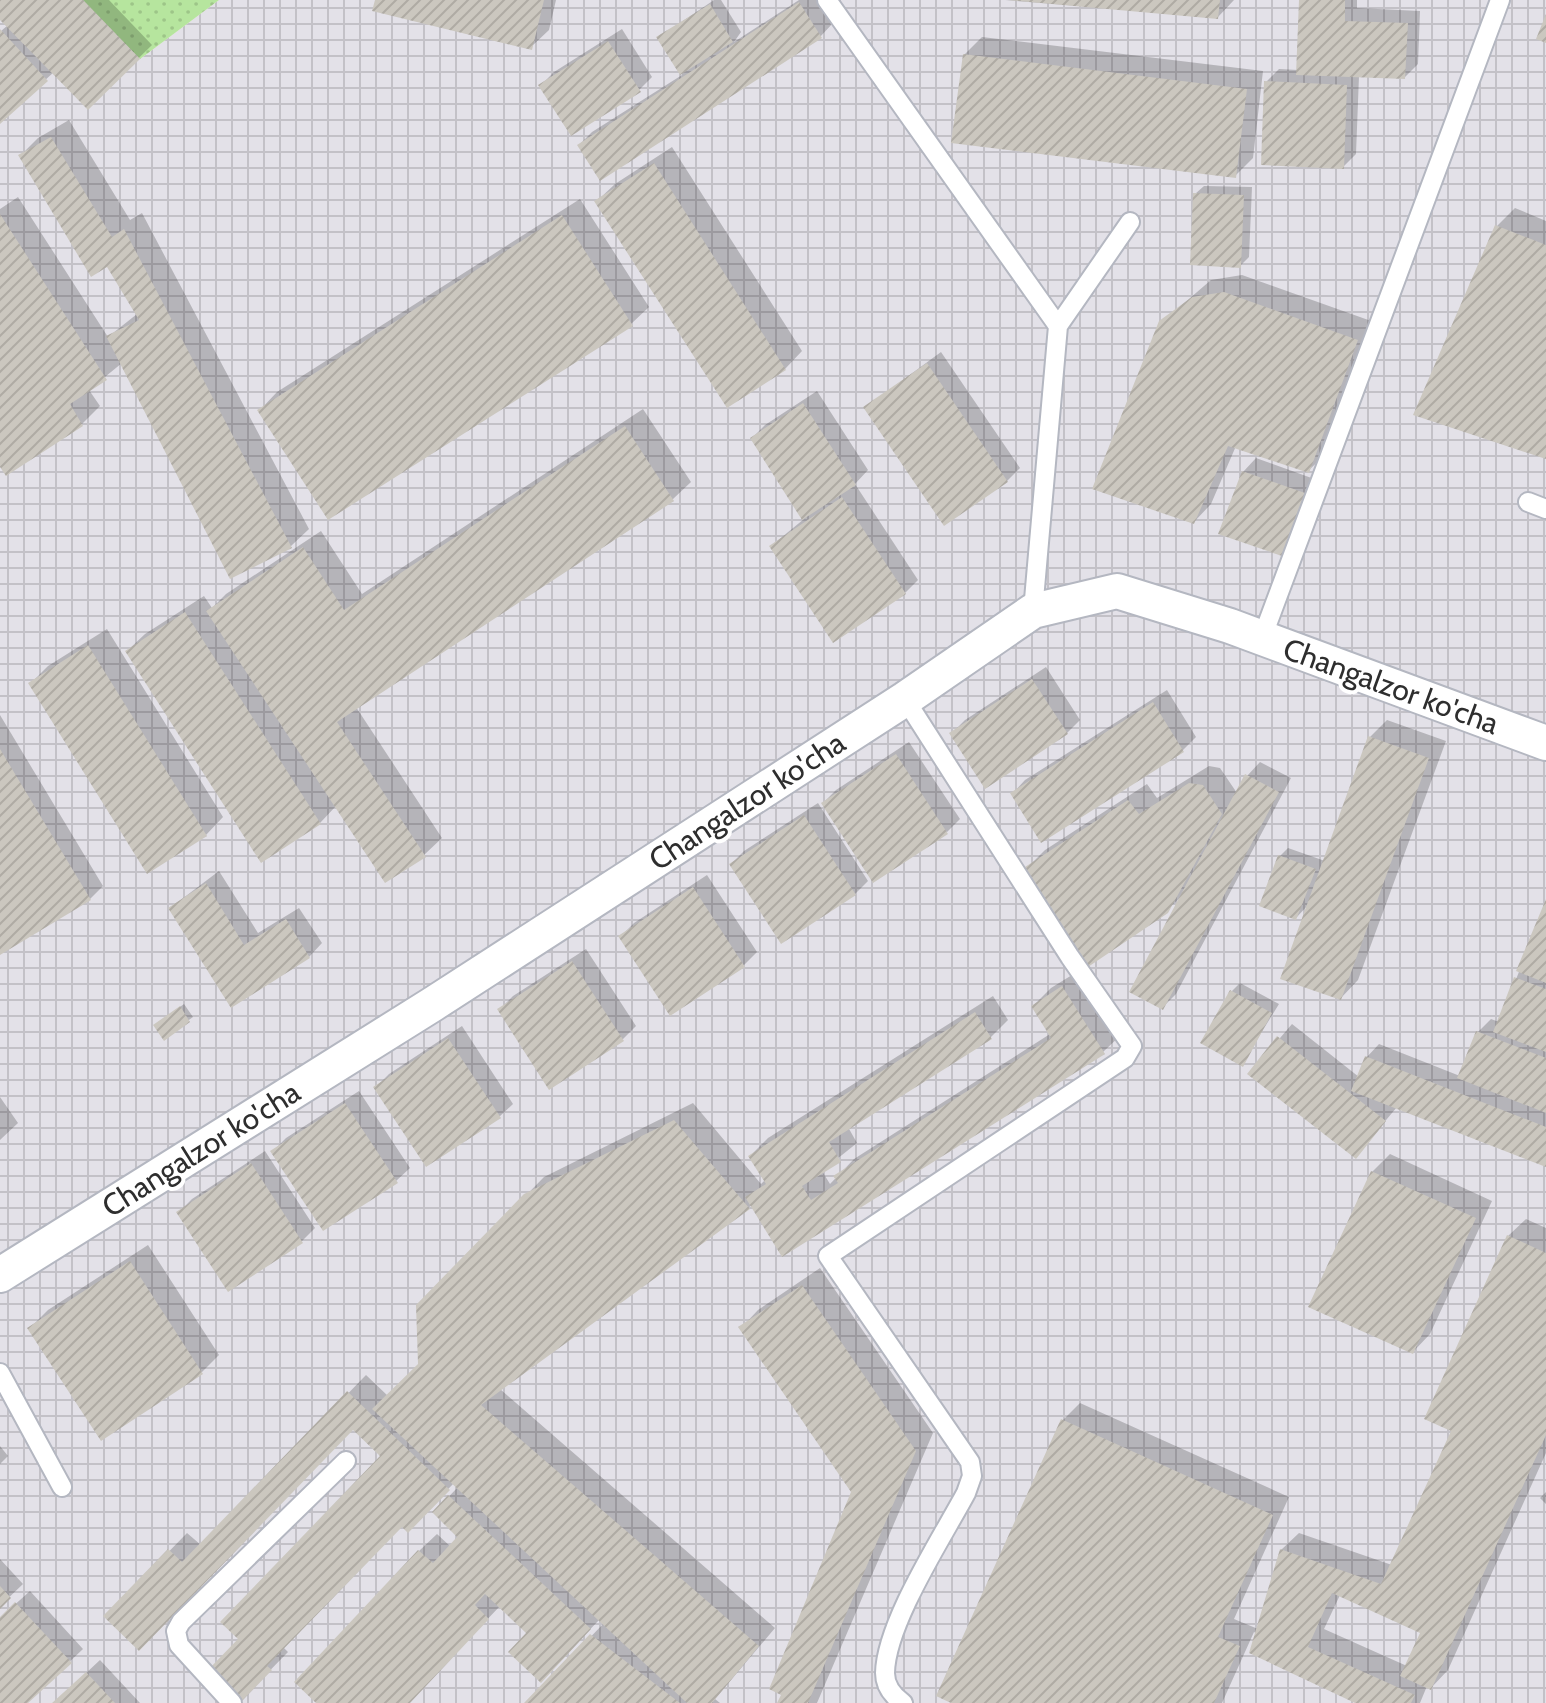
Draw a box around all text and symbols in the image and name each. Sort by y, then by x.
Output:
street label: Changalzor ko'cha [1278,630,1504,742]
street label: Changalzor ko'cha [642,724,853,878]
street label: Changalzor ko'cha [95,1073,307,1225]

